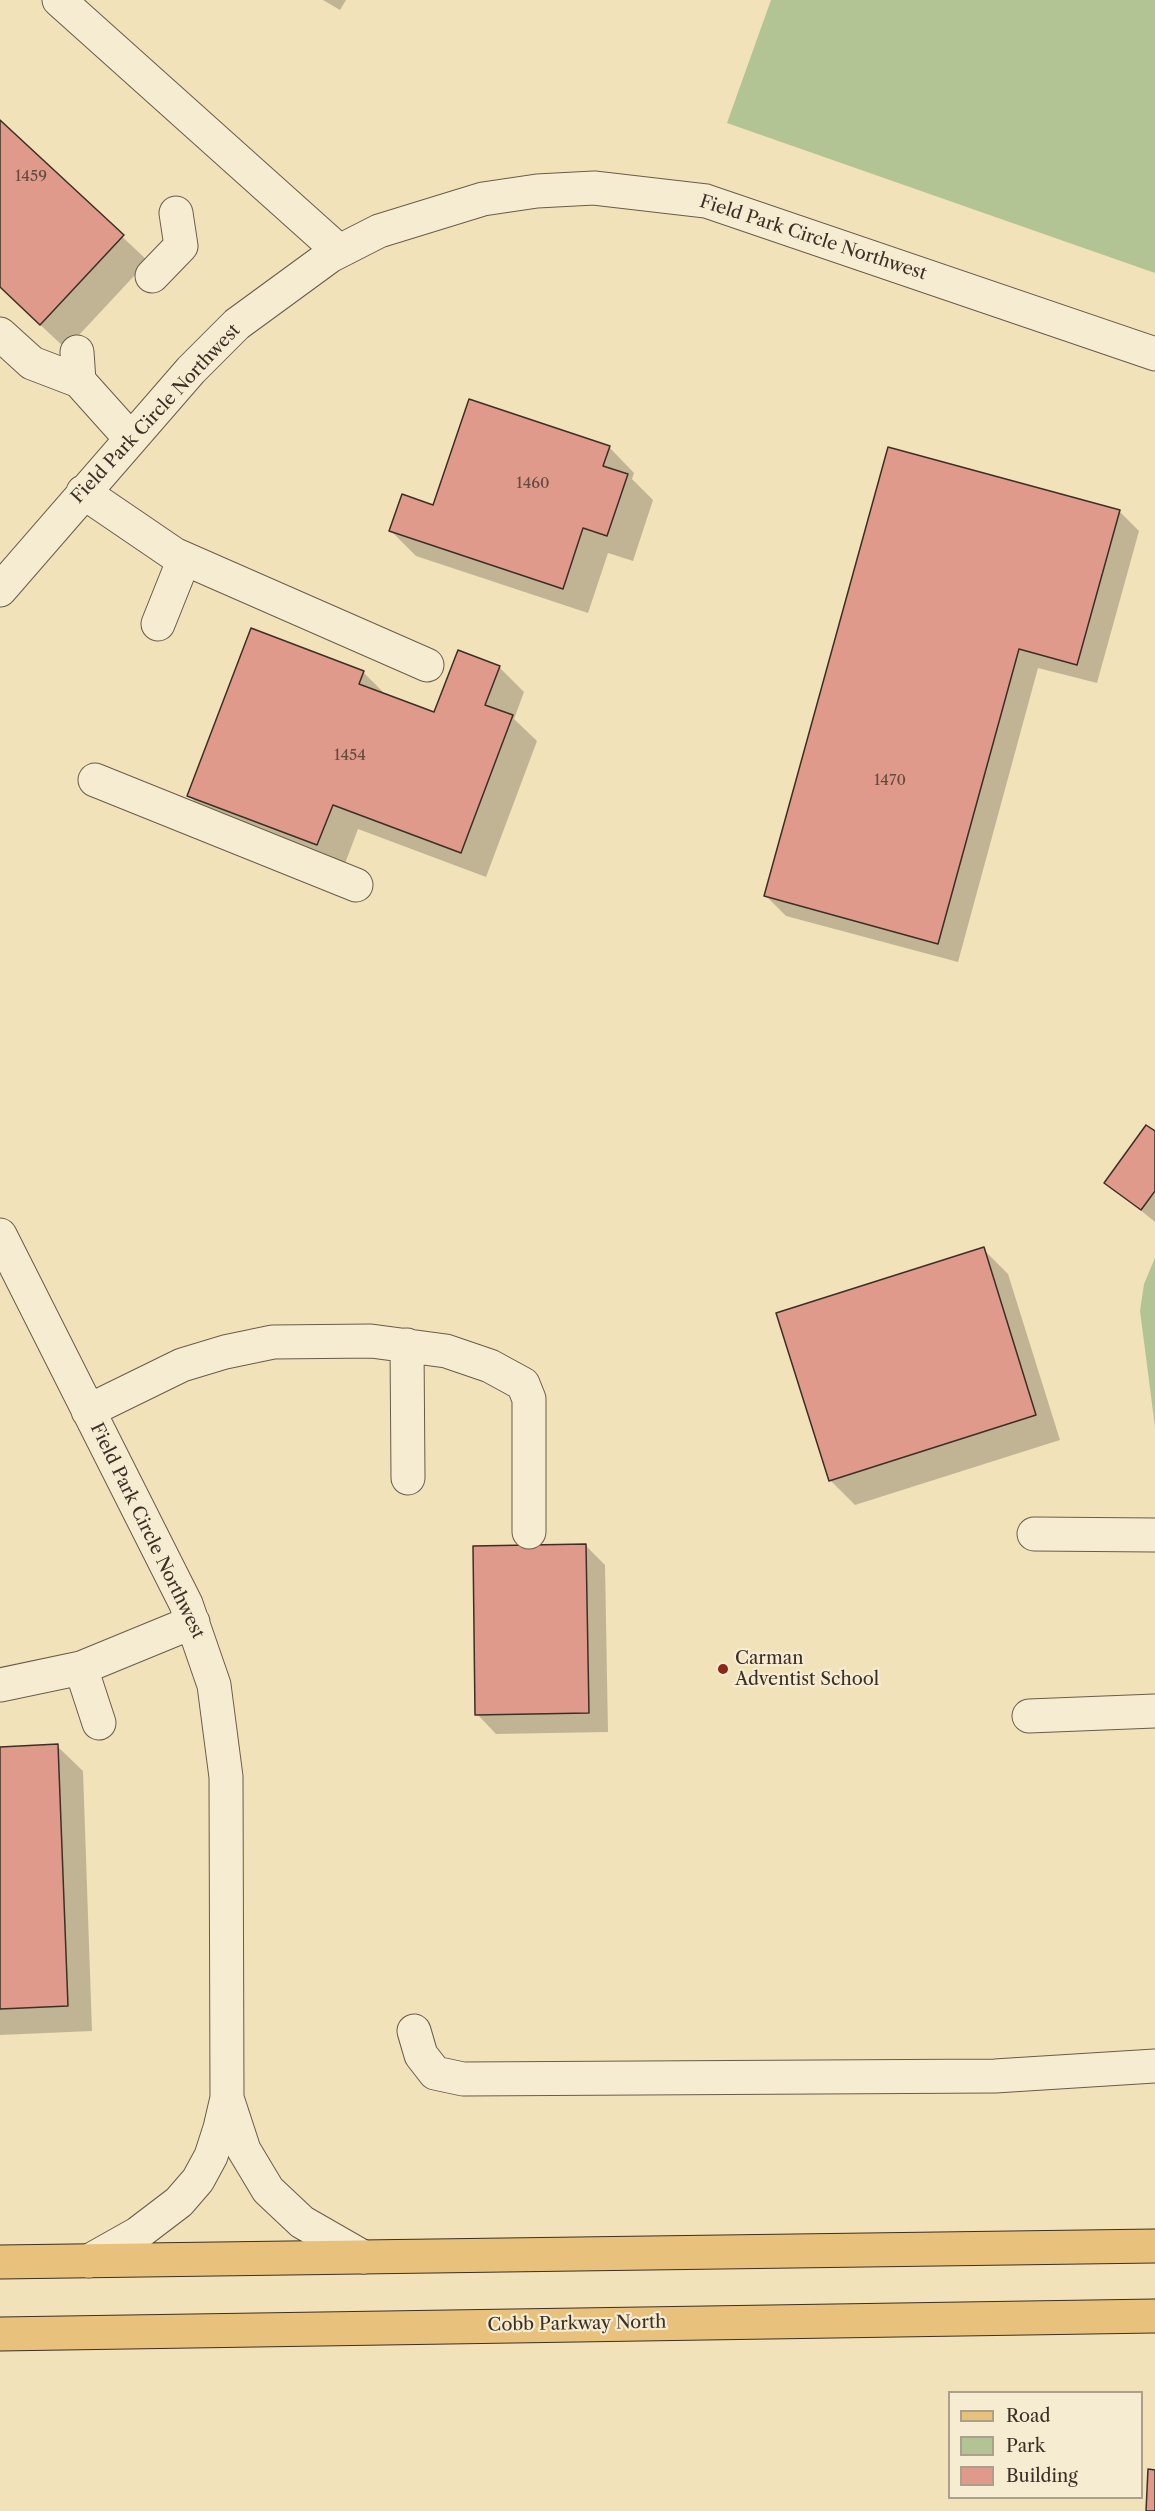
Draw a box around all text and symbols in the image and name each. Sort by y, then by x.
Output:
house number: 1459 [15,168,47,186]
street label: Field Park Circle Northwest [697,191,929,285]
street label: Field Park Circle Northwest [67,320,245,508]
house number: 1460 [516,475,550,493]
house number: 1454 [334,747,366,765]
house number: 1470 [874,772,906,790]
street label: Field Park Circle Northwest [85,1420,209,1642]
place label: Carman Adventist School [735,1648,879,1690]
marker: Carman Adventist School [716,1662,730,1676]
street label: Cobb Parkway North [487,2312,667,2336]
legend [948,2391,1143,2499]
text: Road [1006,2405,1051,2427]
text: Park [1006,2435,1045,2457]
text: Building [1006,2465,1078,2487]

